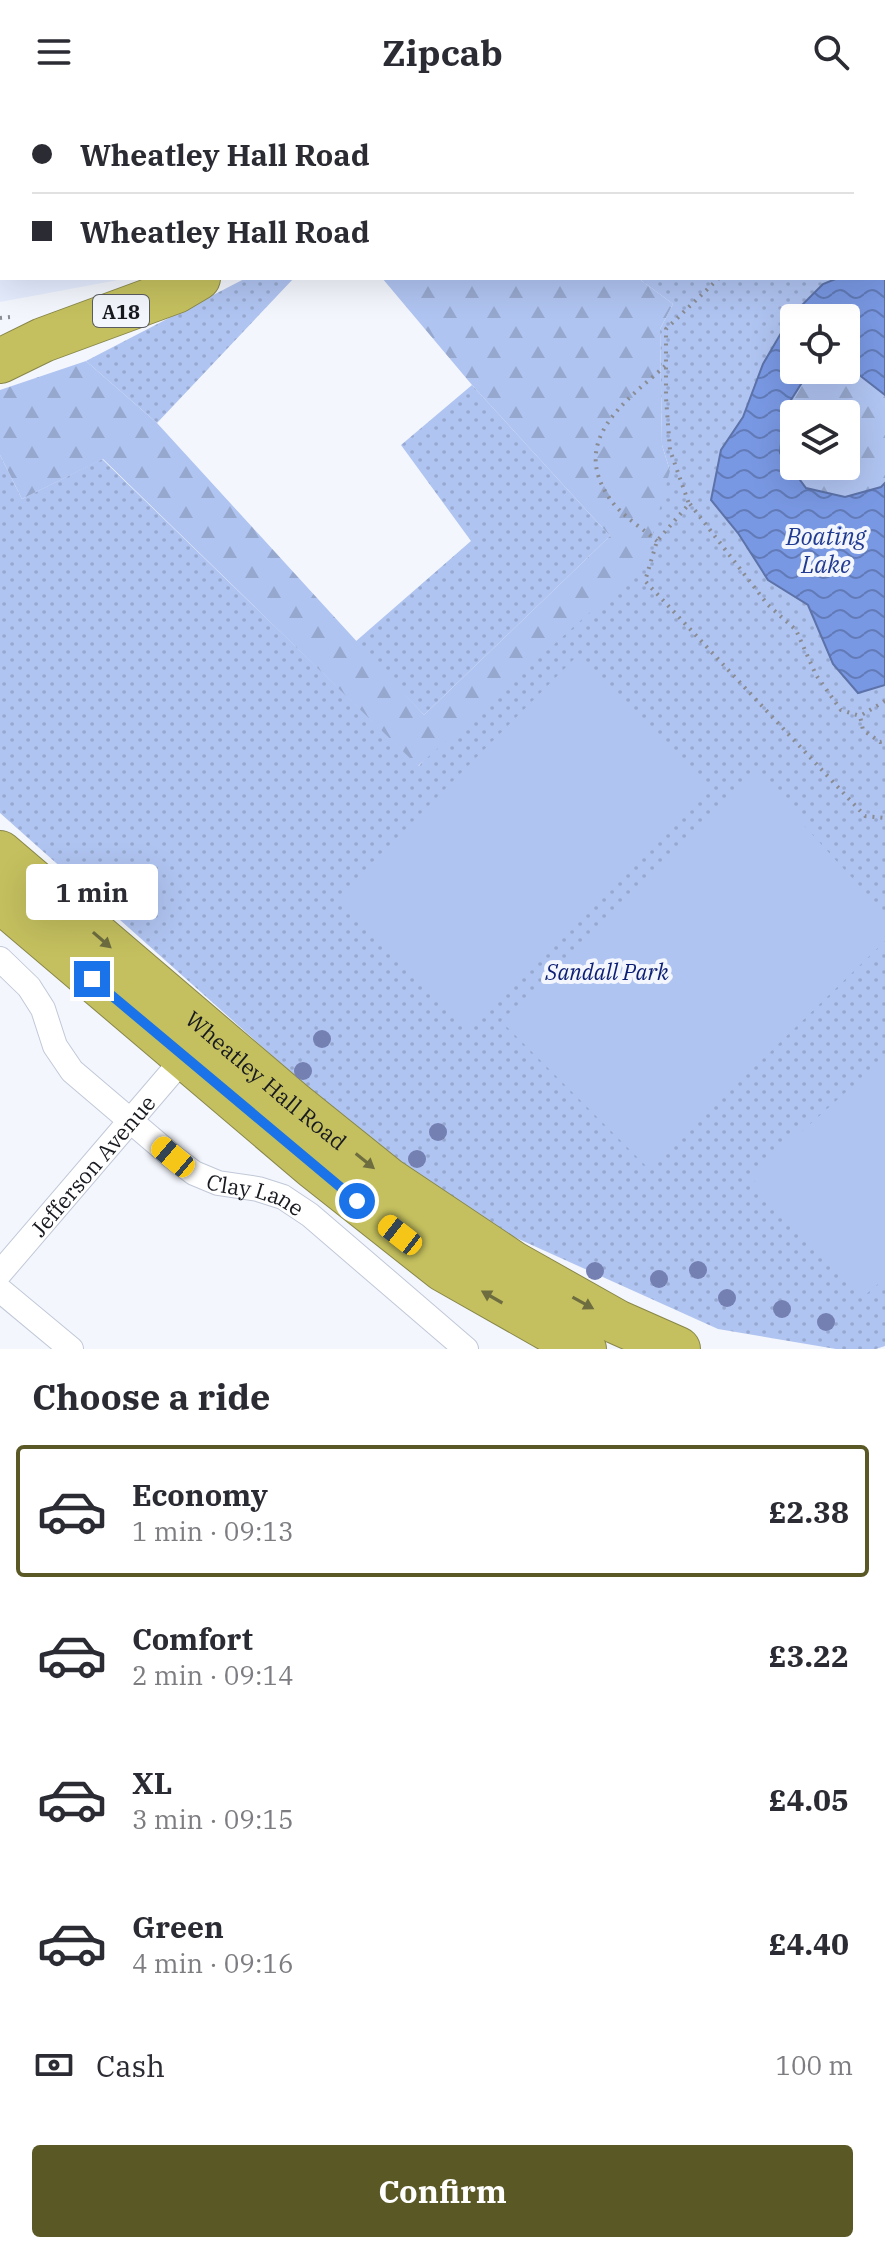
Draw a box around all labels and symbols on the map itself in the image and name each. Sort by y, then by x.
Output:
road number: A18 [93,295,149,327]
water label: Boating Lake [785,520,867,580]
callout: 1 min [26,863,158,919]
one-way arrow [91,931,111,948]
park label: Sandall Park [544,957,669,986]
route end [74,961,110,997]
street label: Wheatley Hall Road [180,1004,353,1156]
street label: Jefferson Avenue [24,1088,161,1242]
car [147,1132,199,1182]
one-way arrow [355,1152,375,1169]
street label: Clay Lane [202,1165,310,1222]
route start [339,1183,375,1219]
car [374,1211,426,1259]
one-way arrow [481,1290,503,1304]
one-way arrow [572,1295,594,1309]

